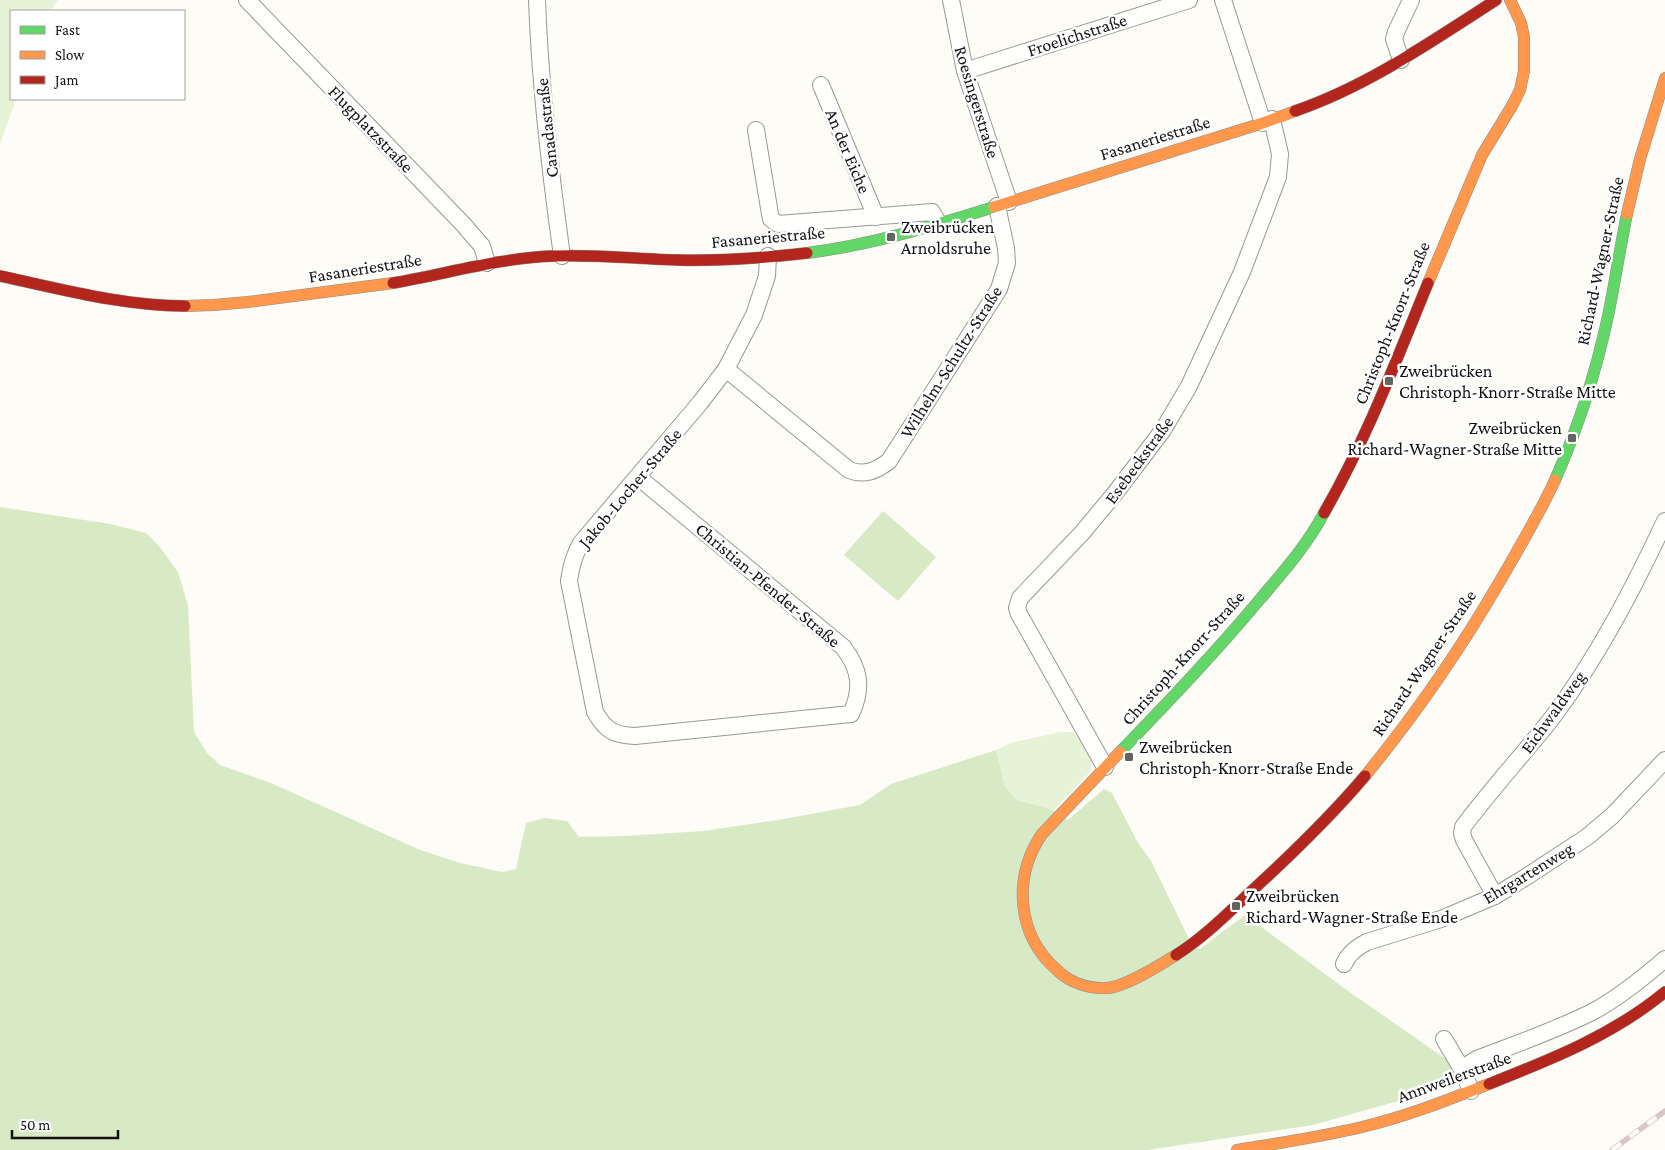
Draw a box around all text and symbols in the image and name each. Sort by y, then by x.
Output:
street label: Froelichstraße [1025,9,1129,60]
legend [10,10,185,100]
text: Fast [55,22,81,38]
street label: Roesingerstraße [950,44,1004,161]
text: Slow [55,47,85,63]
text: Jam [53,72,78,89]
street label: Canadastraße [532,77,562,179]
street label: Flugplatzstraße [324,81,418,177]
street label: An der Eiche [821,106,875,196]
street label: Fasaneriestraße [1097,112,1213,164]
street label: Richard-Wagner-Straße [1572,175,1628,347]
place label: Zweibrücken Arnoldsruhe [901,217,995,258]
street label: Fasaneriestraße [710,222,826,252]
marker: Zweibrücken Arnoldsruhe [885,231,897,243]
street label: Christoph-Knorr-Straße [1350,239,1434,407]
street label: Fasaneriestraße [307,249,423,287]
street label: Wilhelm-Schultz-Straße [896,282,1006,442]
place label: Zweibrücken Christoph-Knorr-Straße Mitte [1399,361,1616,402]
marker: Zweibrücken Christoph-Knorr-Straße Mitte [1383,375,1395,387]
street label: Esebeckstraße [1101,412,1177,508]
place label: Zweibrücken Richard-Wagner-Straße Mitte [1348,418,1562,459]
street label: Jakob-Locher-Straße [573,424,686,553]
marker: Zweibrücken Richard-Wagner-Straße Mitte [1566,432,1578,444]
street label: Christian-Pfender-Straße [692,519,844,651]
street label: Richard-Wagner-Straße [1368,586,1480,740]
street label: Christoph-Knorr-Straße [1117,587,1249,729]
street label: Eichwaldweg [1516,667,1590,757]
place label: Zweibrücken Christoph-Knorr-Straße Ende [1139,737,1353,778]
marker: Zweibrücken Christoph-Knorr-Straße Ende [1123,751,1135,763]
street label: Ehrgartenweg [1479,838,1577,908]
place label: Zweibrücken Richard-Wagner-Straße Ende [1246,886,1458,927]
marker: Zweibrücken Richard-Wagner-Straße Ende [1230,900,1242,912]
street label: Annweilerstraße [1394,1047,1514,1107]
scale bar [12,1108,119,1140]
text: 50 m [20,1117,50,1133]

